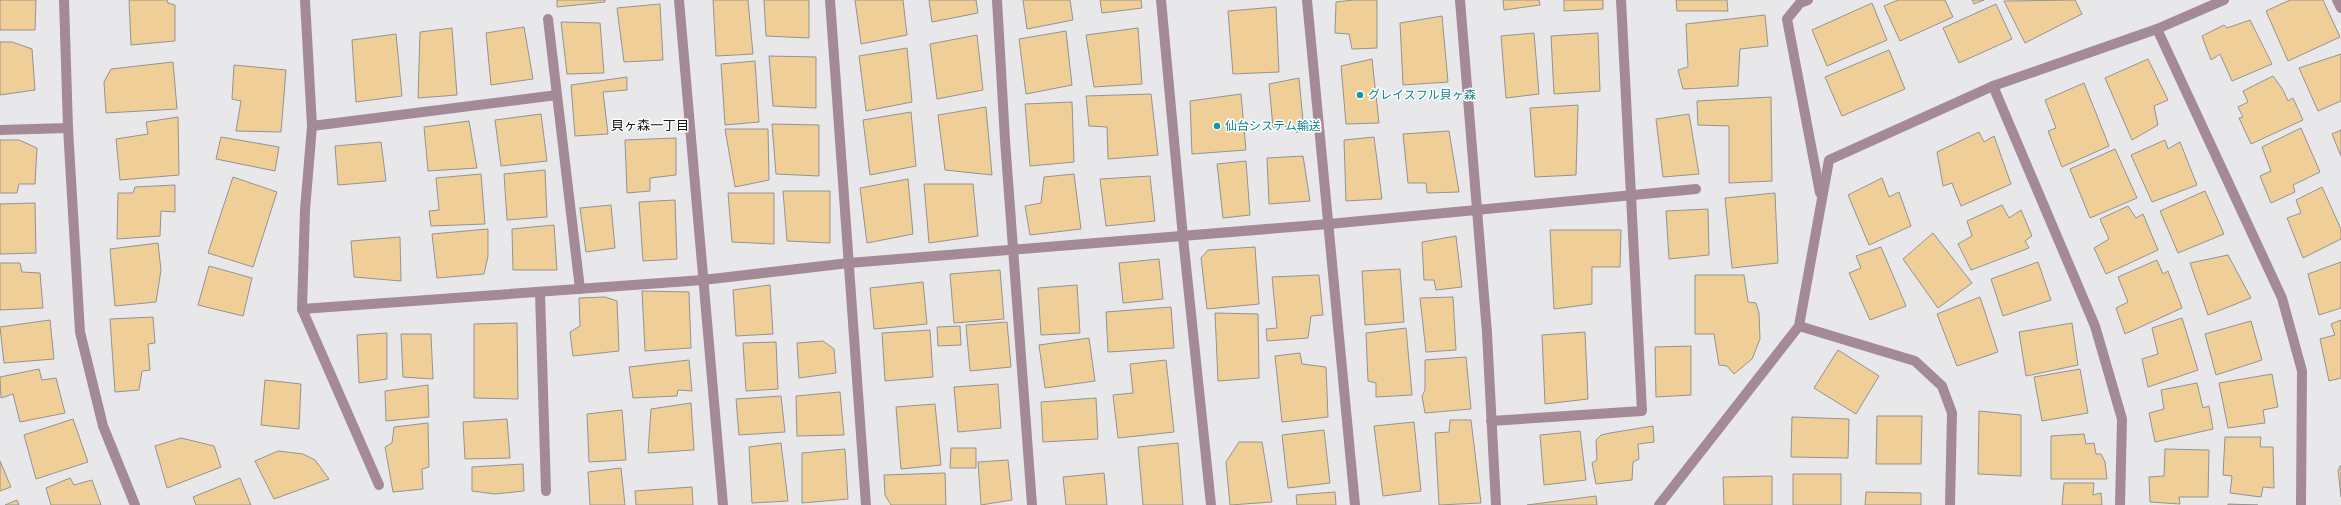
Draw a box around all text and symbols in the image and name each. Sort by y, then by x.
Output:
place label: グレイスフル貝ヶ森 [1368,88,1476,102]
marker: グレイスフル貝ヶ森 [1355,90,1365,100]
district label: 貝ヶ森一丁目 [611,118,689,133]
place label: 仙台システム輸送 [1225,119,1321,133]
marker: 仙台システム輸送 [1212,121,1222,131]

